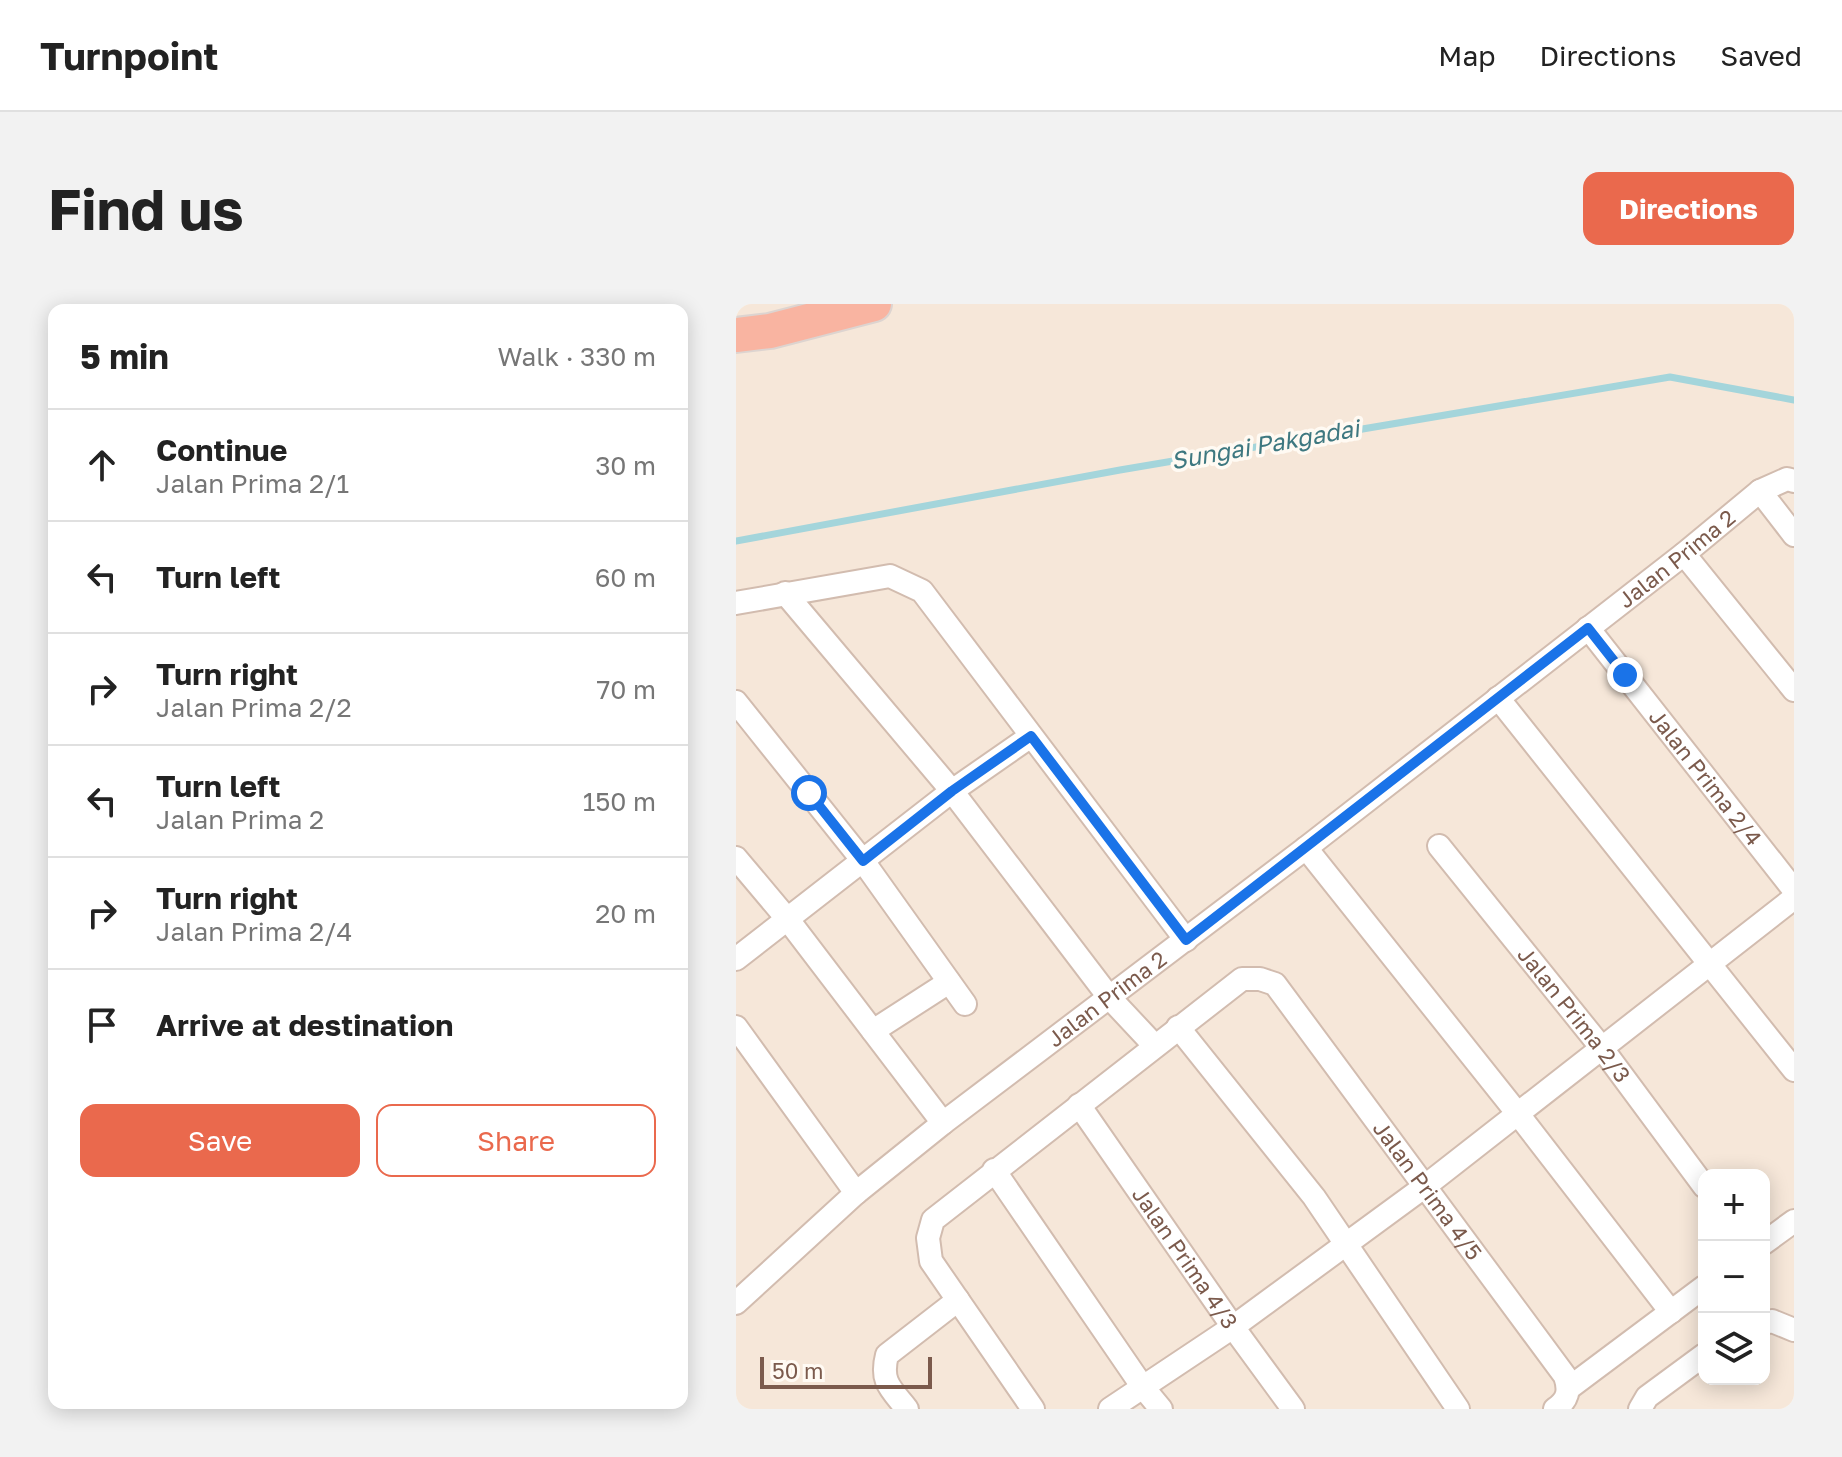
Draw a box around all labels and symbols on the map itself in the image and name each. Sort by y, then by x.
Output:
water label: Sungai Pakgadai [1168,412,1364,475]
street label: Jalan Prima 2 [1612,503,1740,613]
route end [1607,657,1643,693]
street label: Jalan Prima 2/4 [1644,703,1768,851]
route start [791,775,827,811]
street label: Jalan Prima 2/3 [1512,941,1636,1087]
street label: Jalan Prima 2 [1042,945,1171,1052]
street label: Jalan Prima 4/5 [1368,1115,1488,1265]
street label: Jalan Prima 4/3 [1127,1181,1244,1334]
scale bar [760,1353,932,1389]

